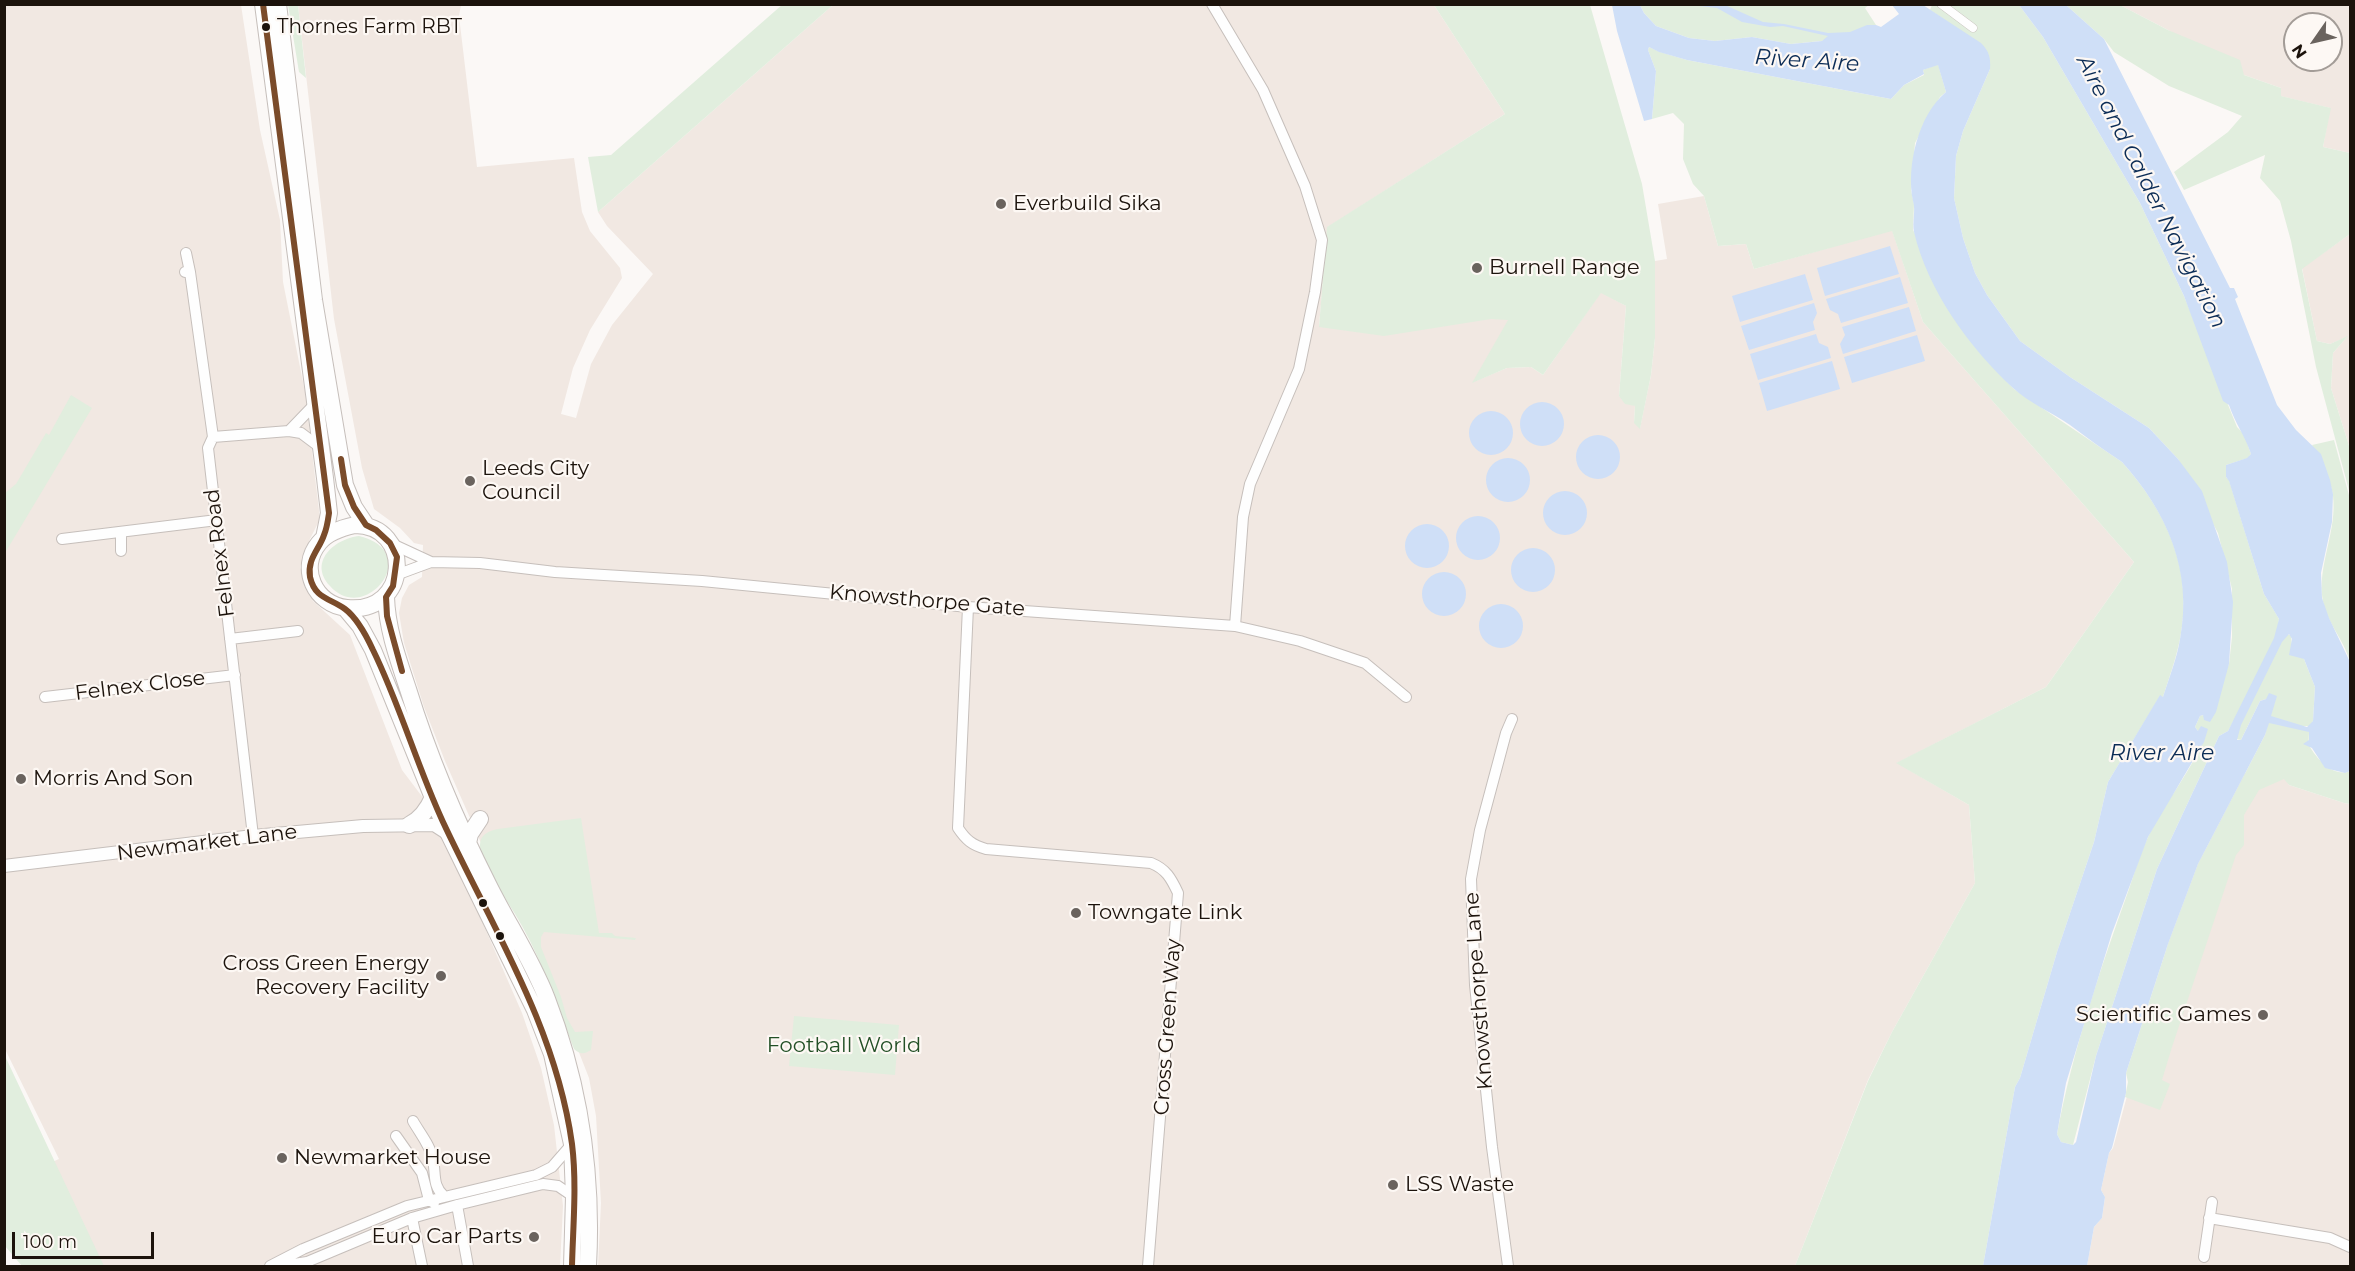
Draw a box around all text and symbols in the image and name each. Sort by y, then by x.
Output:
north arrow [2283,12,2343,72]
place label: Thornes Farm RBT [277,15,462,39]
marker: Thornes Farm RBT [260,21,272,33]
text: N [2288,41,2311,62]
water label: River Aire [1754,44,1860,78]
water label: Aire and Calder Navigation [2070,51,2232,333]
place label: Everbuild Sika [1013,191,1162,217]
marker: Everbuild Sika [994,197,1008,211]
place label: Burnell Range [1489,255,1640,281]
marker: Burnell Range [1470,261,1484,275]
place label: Leeds City Council [482,456,589,506]
marker: Leeds City Council [463,474,477,488]
street label: Felnex Road [200,487,240,619]
street label: Knowsthorpe Gate [828,580,1026,622]
street label: Felnex Close [73,666,207,706]
water label: River Aire [2110,741,2214,767]
place label: Morris And Son [33,766,193,792]
marker: Morris And Son [14,772,28,786]
street label: Newmarket Lane [115,819,299,867]
street label: Knowsthorpe Lane [1460,891,1498,1091]
unlabelled marker [477,897,489,909]
place label: Towngate Link [1088,900,1242,926]
marker: Towngate Link [1069,906,1083,920]
unlabelled marker [494,930,506,942]
street label: Cross Green Way [1149,938,1187,1116]
place label: Cross Green Energy Recovery Facility [223,951,429,1001]
marker: Cross Green Energy Recovery Facility [434,969,448,983]
place label: Scientific Games [2076,1002,2251,1028]
marker: Scientific Games [2256,1008,2270,1022]
park label: Football World [767,1033,921,1059]
place label: Newmarket House [294,1145,491,1171]
marker: Newmarket House [275,1151,289,1165]
place label: LSS Waste [1405,1172,1514,1198]
marker: LSS Waste [1386,1178,1400,1192]
scale bar [15,1220,158,1258]
place label: Euro Car Parts [371,1224,522,1250]
marker: Euro Car Parts [527,1230,541,1244]
text: 100 m [23,1231,77,1253]

